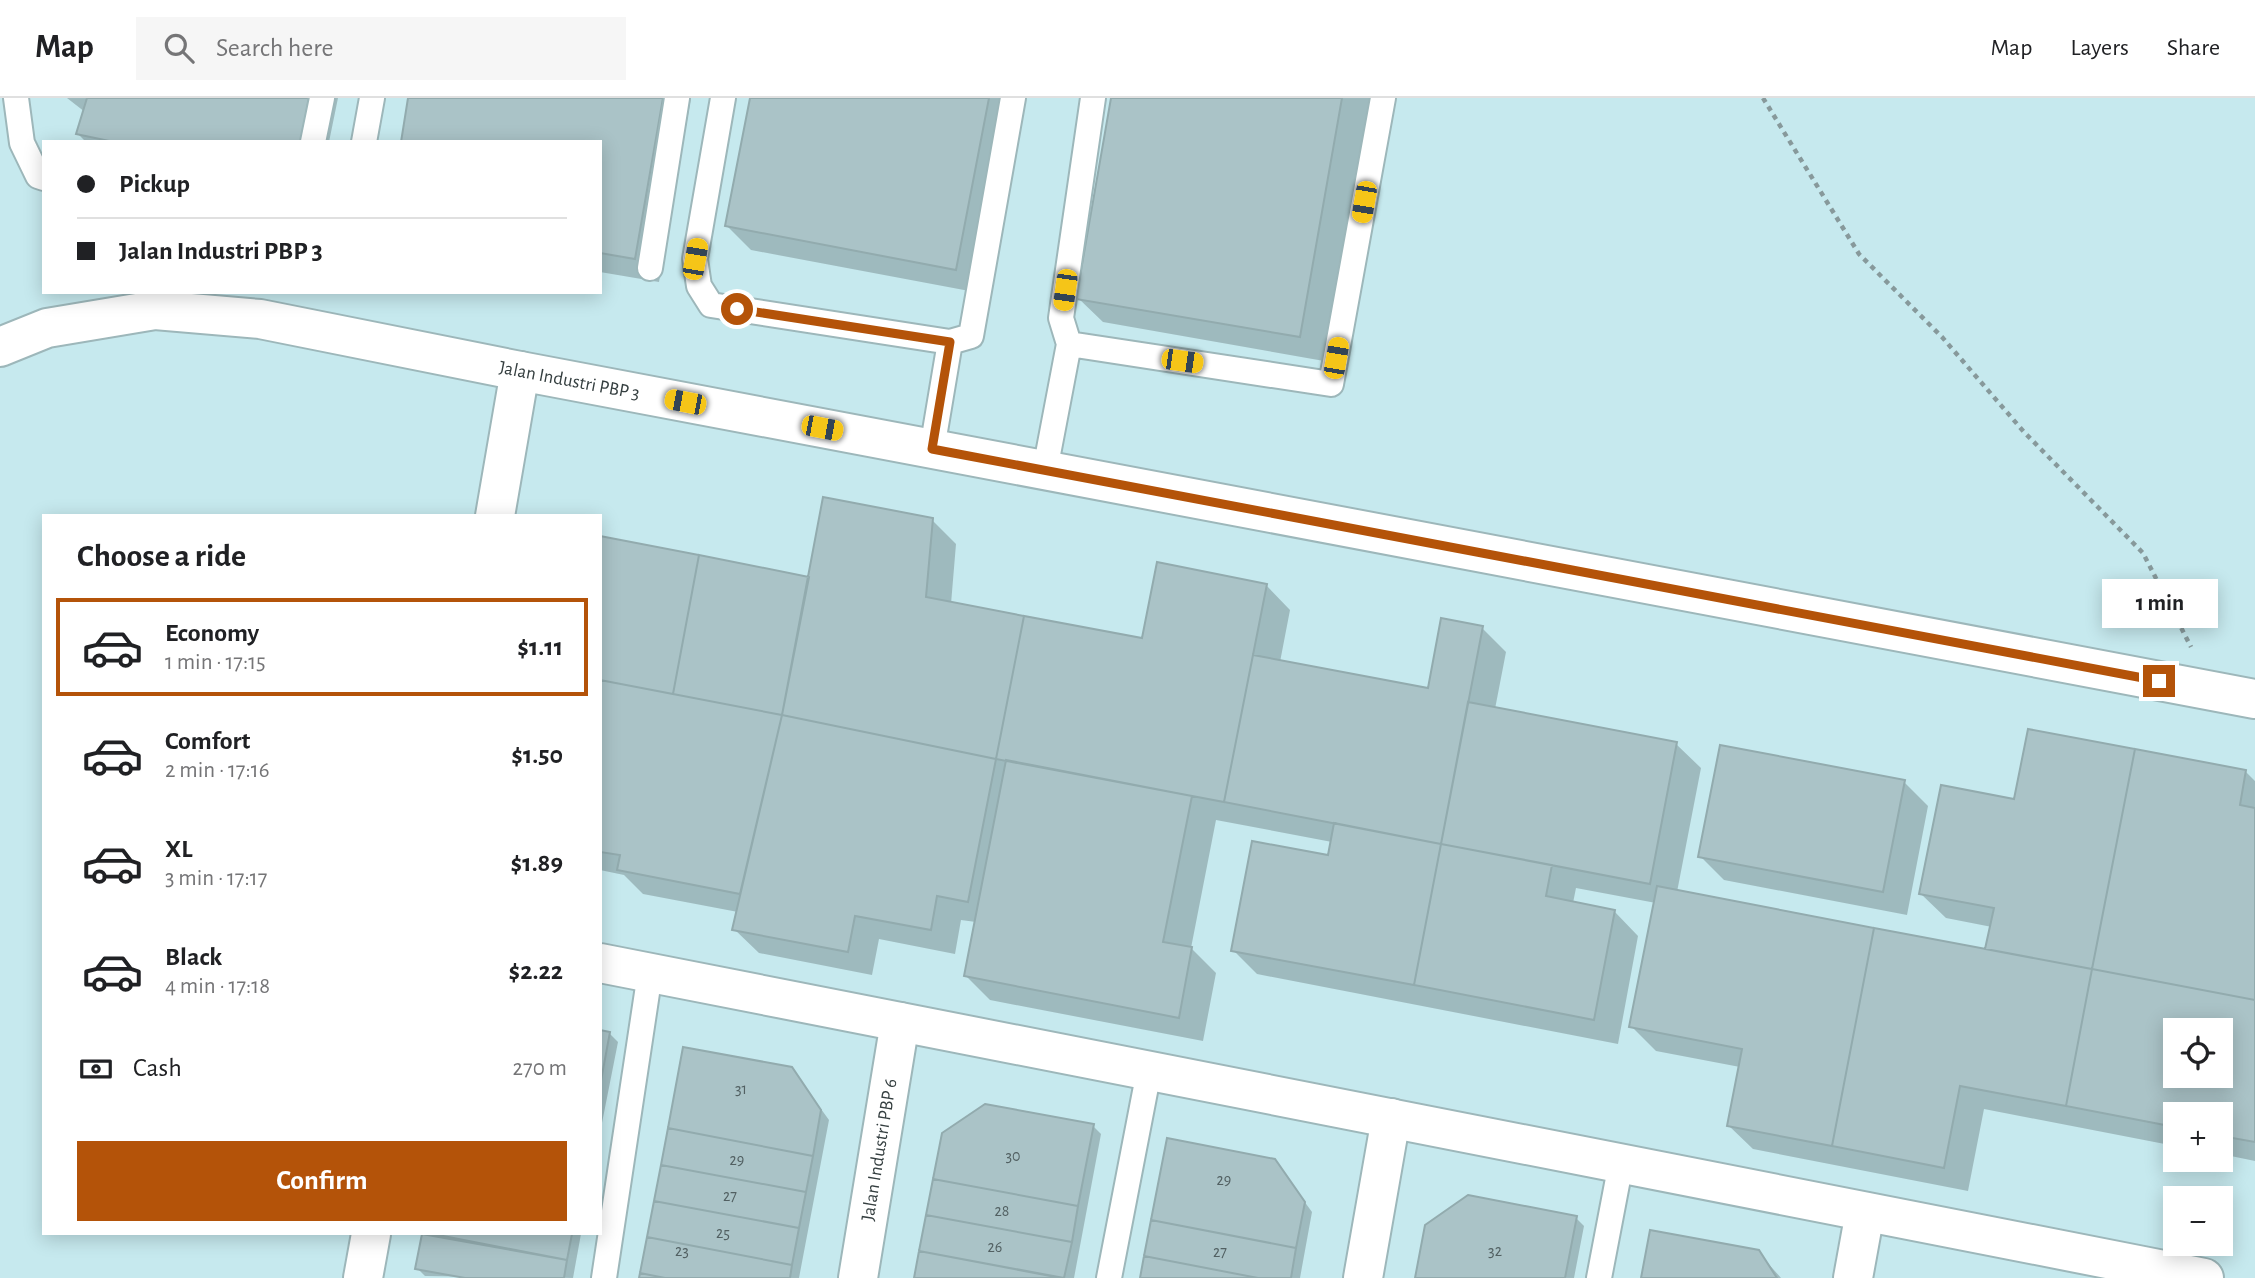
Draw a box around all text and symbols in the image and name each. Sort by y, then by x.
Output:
search box [136,17,626,80]
icon: search [160,29,198,67]
text: Map [35,31,94,64]
text: Search here [216,35,334,61]
text: Map [1990,36,2032,60]
text: Layers [2070,36,2129,60]
text: Share [2167,36,2220,60]
text: Pickup [119,171,190,197]
car [1351,179,1378,225]
car [682,236,709,282]
text: Jalan Industri PBP 3 [119,238,323,264]
car [1052,268,1079,312]
route start [721,293,753,325]
car [1323,335,1350,381]
car [1160,348,1205,374]
street label: Jalan Industri PBP 3 [497,358,641,403]
car [663,388,708,416]
car [800,414,845,442]
text: Choose a ride [77,540,246,572]
callout: 1 min [2101,580,2217,628]
text: 1 min [2136,592,2184,615]
icon: car [81,616,144,679]
text: Economy [165,620,259,646]
text: $1.11 [517,634,563,660]
text: 1 min · 17:15 [165,651,266,674]
route end [2143,665,2175,697]
icon: car [81,724,144,787]
text: Comfort [165,728,250,754]
text: $1.50 [511,742,563,768]
text: 2 min · 17:16 [165,759,269,782]
icon: car [81,832,144,895]
text: XL [165,836,192,862]
text: $1.89 [511,850,563,876]
text: 3 min · 17:17 [165,867,267,890]
icon: car [81,940,144,1003]
text: Black [165,944,222,970]
text: $2.22 [509,958,563,984]
text: 4 min · 17:18 [165,975,270,998]
map controls [2163,1018,2233,1256]
button: locate [2163,1018,2233,1088]
icon: cash [77,1050,115,1088]
text: Cash [133,1055,182,1081]
text: 270 m [513,1057,567,1080]
street label: Jalan Industri PBP 6 [858,1077,900,1222]
house number: 31 [735,1081,747,1097]
button: + [2163,1102,2233,1172]
button: Confirm [77,1141,567,1221]
house number: 30 [1005,1148,1021,1164]
house number: 29 [730,1152,744,1168]
house number: 29 [1217,1172,1231,1188]
button: − [2163,1186,2233,1256]
house number: 27 [723,1188,737,1204]
house number: 28 [995,1203,1009,1219]
house number: 25 [716,1225,730,1241]
house number: 26 [988,1239,1002,1255]
house number: 23 [675,1243,689,1259]
house number: 32 [1488,1243,1502,1259]
house number: 27 [1213,1244,1227,1260]

